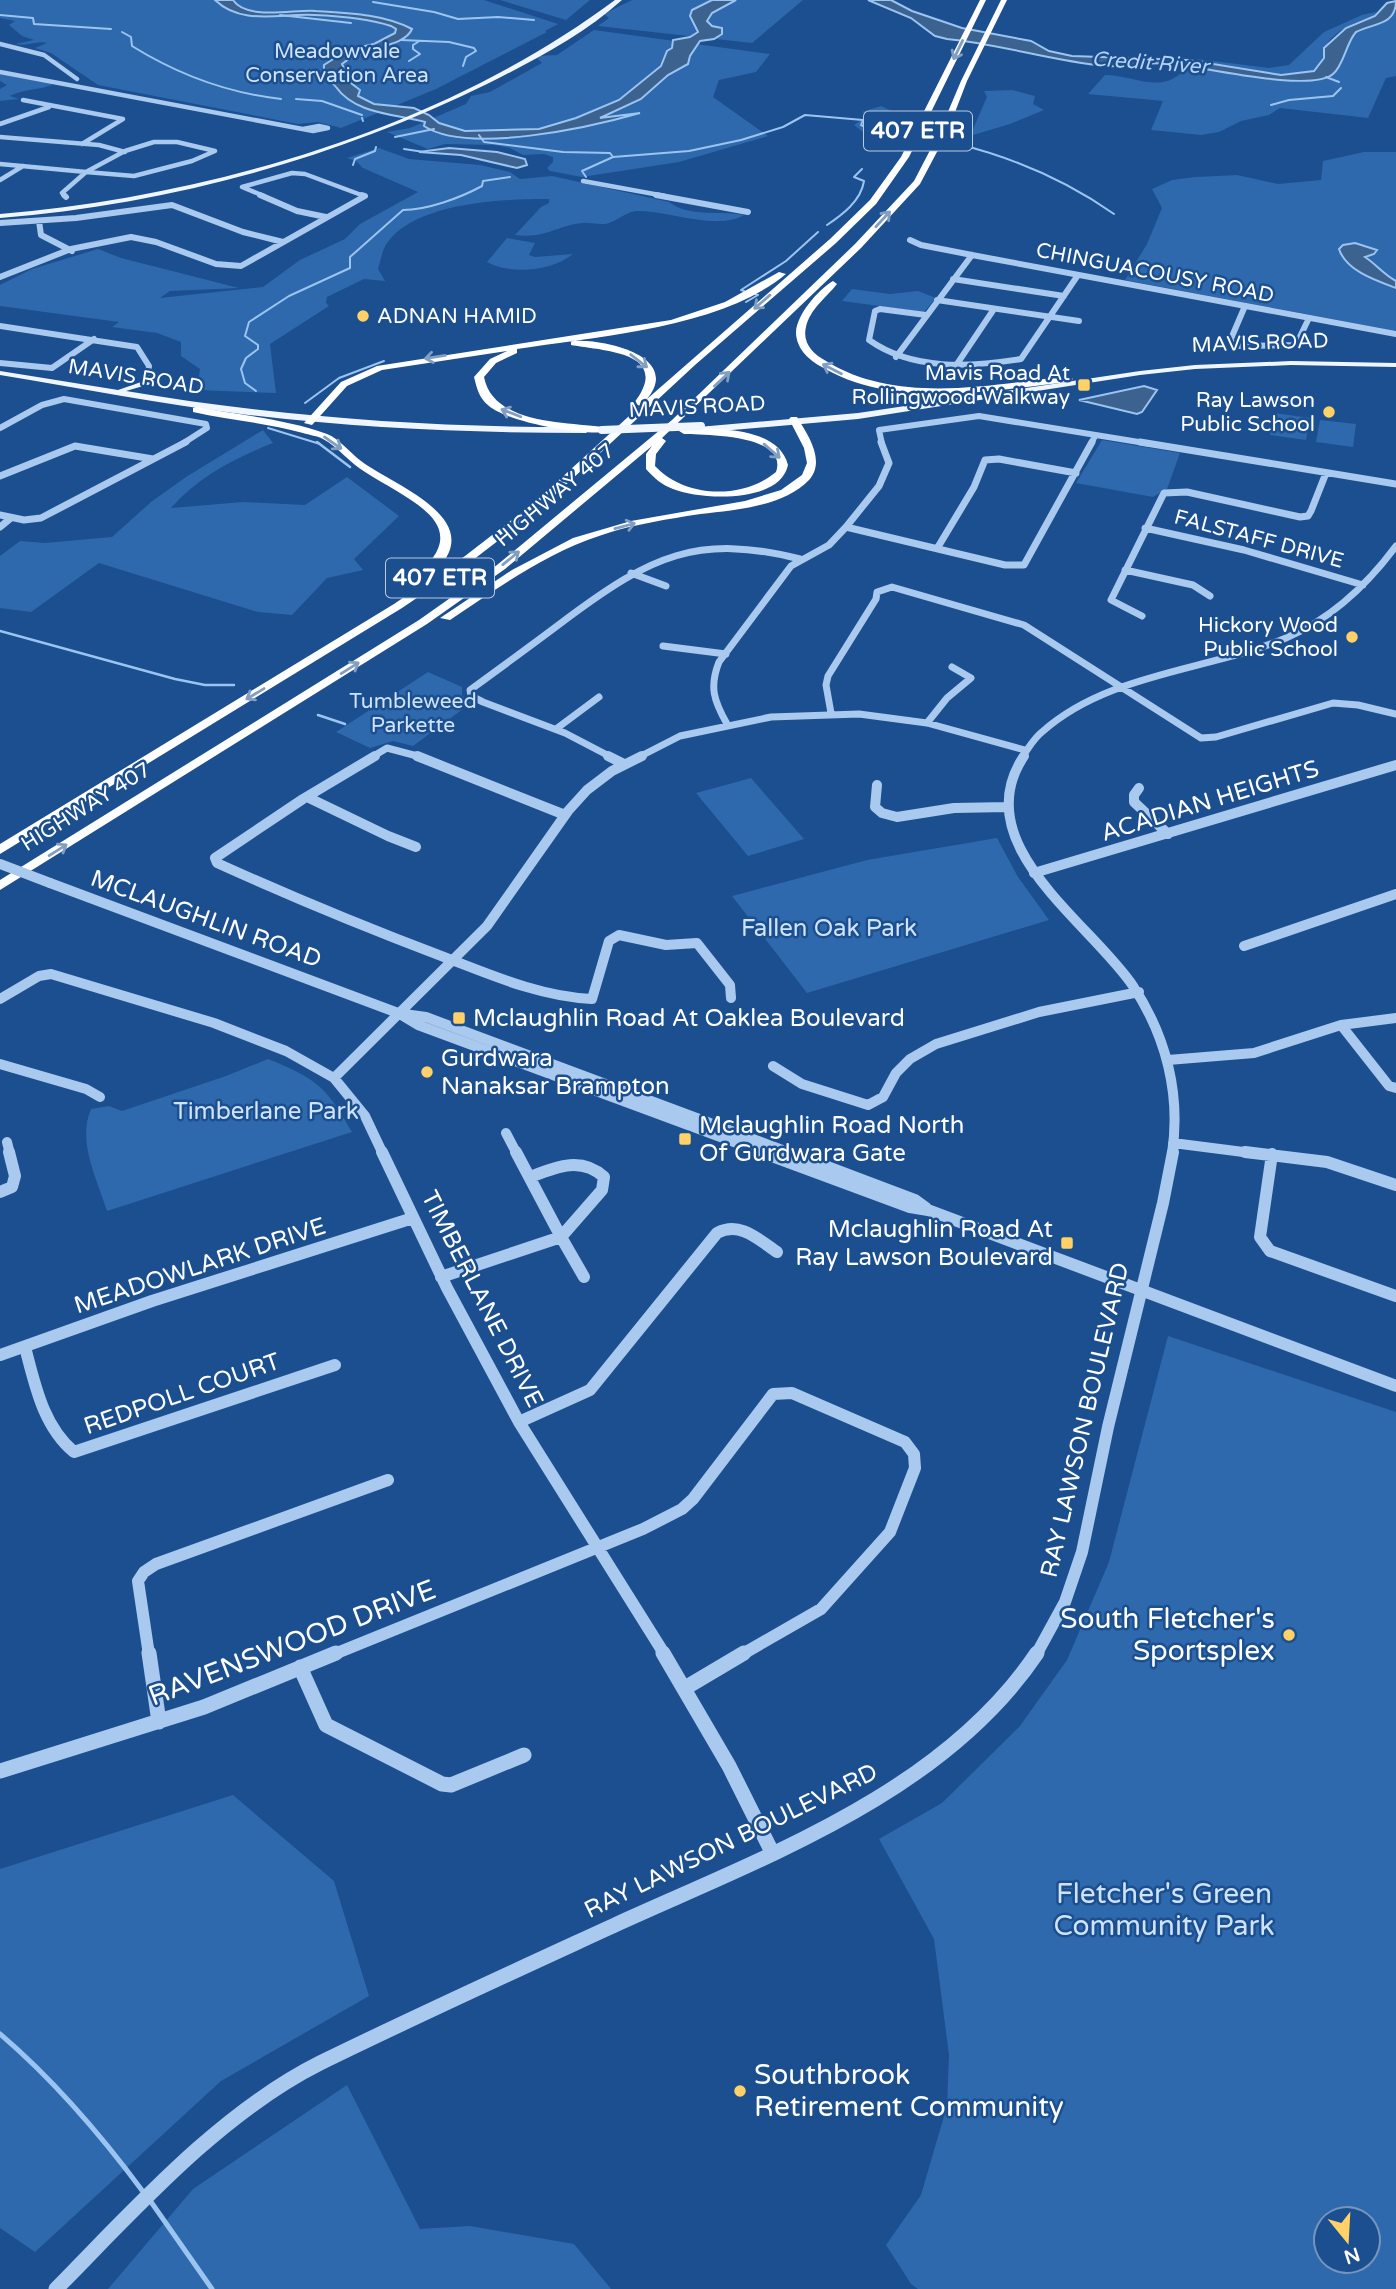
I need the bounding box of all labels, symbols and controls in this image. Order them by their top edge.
park label: Meadowvale Conservation Area [245,39,429,88]
one-way arrow [950,39,964,60]
water label: Credit River [1091,46,1212,80]
road number: 407 ETR [864,112,972,150]
one-way arrow [875,211,892,228]
street label: CHINGUACOUSY ROAD [1034,238,1276,308]
one-way arrow [754,293,772,309]
place label: ADNAN HAMID [377,304,537,329]
marker: ADNAN HAMID [355,308,371,324]
street label: MAVIS ROAD [1191,328,1329,358]
one-way arrow [425,351,447,364]
street label: MAVIS ROAD [66,354,206,400]
one-way arrow [629,354,648,369]
one-way arrow [822,361,843,375]
place label: Mavis Road At Rollingwood Walkway [852,361,1070,410]
one-way arrow [712,371,730,388]
marker: Mavis Road At Rollingwood Walkway [1076,377,1092,393]
place label: Ray Lawson Public School [1180,388,1315,437]
street label: MAVIS ROAD [628,391,766,423]
marker: Ray Lawson Public School [1321,404,1337,420]
one-way arrow [501,405,522,418]
one-way arrow [323,436,342,450]
street label: HIGHWAY 407 [490,438,620,552]
one-way arrow [763,443,781,459]
street label: FALSTAFF DRIVE [1172,504,1346,574]
one-way arrow [614,519,636,532]
one-way arrow [502,551,520,566]
road number: 407 ETR [386,558,494,598]
place label: Hickory Wood Public School [1198,613,1338,662]
marker: Hickory Wood Public School [1344,629,1360,645]
one-way arrow [340,661,360,675]
one-way arrow [245,688,265,702]
park label: Tumbleweed Parkette [349,689,477,738]
street label: ACADIAN HEIGHTS [1098,754,1322,848]
street label: HIGHWAY 407 [17,757,155,857]
one-way arrow [48,842,67,857]
street label: MCLAUGHLIN ROAD [87,864,325,974]
park label: Fallen Oak Park [741,914,917,943]
place label: Mclaughlin Road At Oaklea Boulevard [473,1004,905,1033]
marker: Mclaughlin Road At Oaklea Boulevard [451,1010,467,1026]
place label: Gurdwara Nanaksar Brampton [441,1044,670,1101]
marker: Gurdwara Nanaksar Brampton [419,1064,435,1080]
park label: Timberlane Park [173,1097,359,1126]
place label: Mclaughlin Road North Of Gurdwara Gate [699,1111,964,1168]
marker: Mclaughlin Road North Of Gurdwara Gate [677,1131,693,1147]
street label: TIMBERLANE DRIVE [415,1186,549,1412]
street label: MEADOWLARK DRIVE [71,1212,329,1320]
place label: Mclaughlin Road At Ray Lawson Boulevard [795,1215,1053,1272]
marker: Mclaughlin Road At Ray Lawson Boulevard [1059,1235,1075,1251]
street label: RAY LAWSON BOULEVARD [1035,1260,1135,1580]
street label: REDPOLL COURT [80,1347,284,1441]
street label: RAVENSWOOD DRIVE [144,1572,440,1714]
place label: South Fletcher's Sportsplex [1060,1602,1275,1668]
marker: South Fletcher's Sportsplex [1281,1627,1297,1643]
street label: RAY LAWSON BOULEVARD [580,1757,882,1925]
park label: Fletcher's Green Community Park [1053,1877,1275,1943]
place label: Southbrook Retirement Community [754,2058,1064,2124]
marker: Southbrook Retirement Community [732,2083,748,2099]
north arrow [1312,2205,1382,2275]
text: N [1341,2242,1363,2268]

